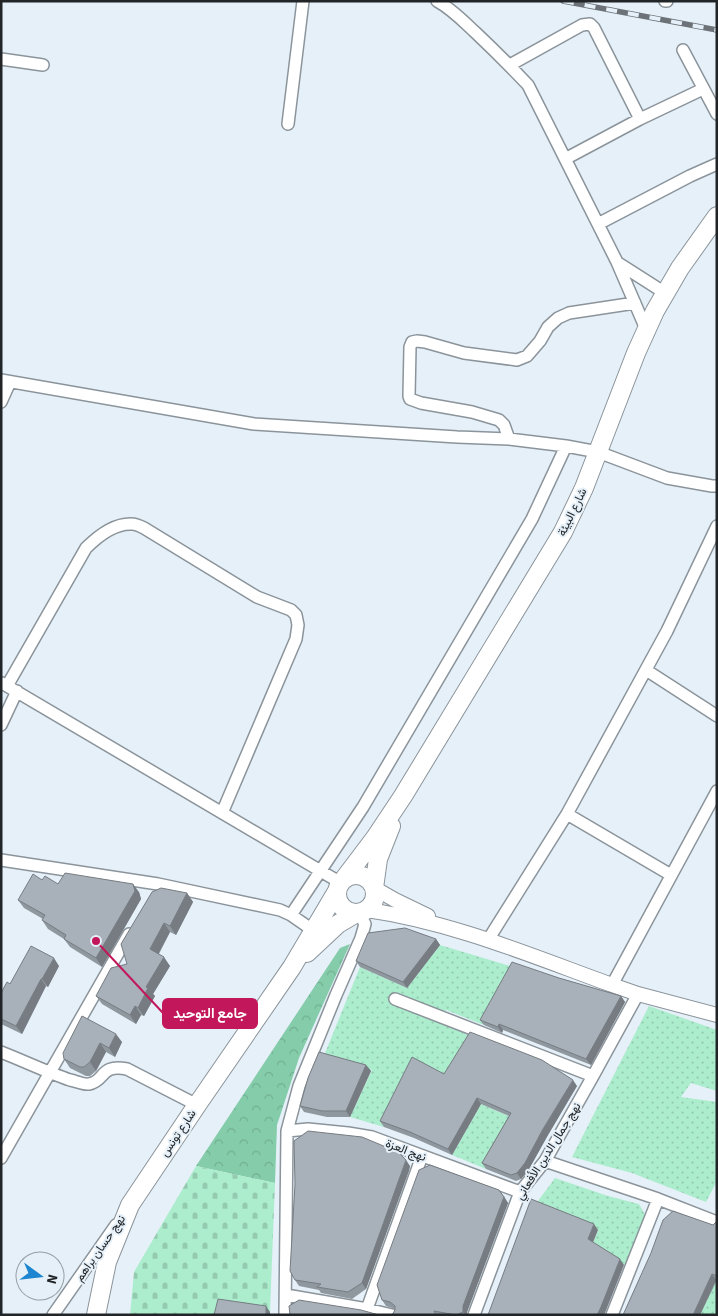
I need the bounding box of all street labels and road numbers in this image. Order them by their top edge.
street label: شارع البيئة [553,485,591,539]
street label: نهج جمال الدين الأفعاني [511,1099,586,1204]
street label: شارع تونس [156,1106,201,1160]
street label: نهج العزة [383,1135,429,1166]
street label: نهج حسان براهم [71,1211,130,1285]

